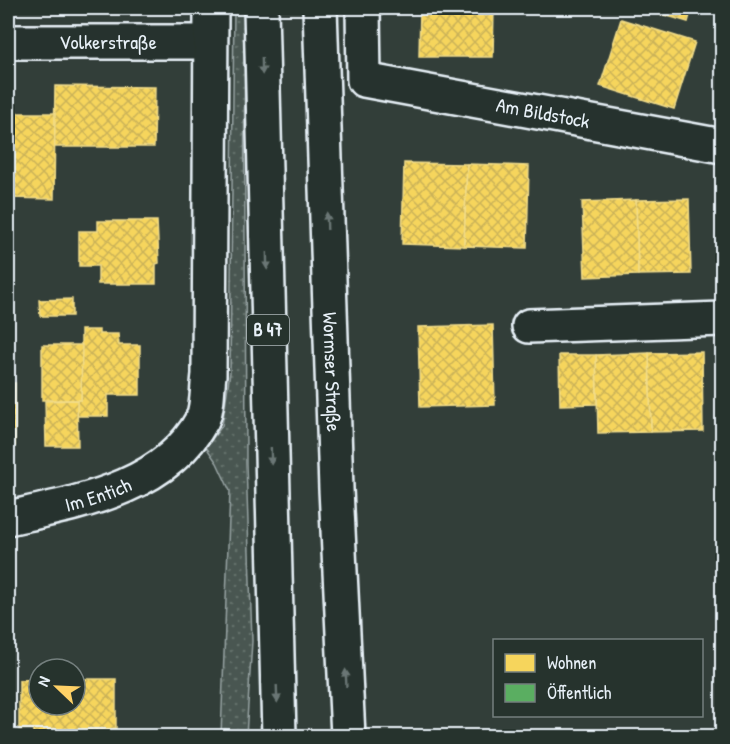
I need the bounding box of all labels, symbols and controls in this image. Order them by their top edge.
street label: Volkerstraße [59,28,157,55]
one-way arrow [257,56,267,75]
street label: Am Bildstock [494,91,592,134]
one-way arrow [323,211,332,230]
one-way arrow [262,251,272,270]
street label: Wormser Straße [317,311,348,432]
road number: B 47 [247,315,289,345]
one-way arrow [267,446,276,465]
street label: Im Entich [62,471,135,518]
legend [493,639,703,717]
text: Wohnen [547,650,596,675]
north arrow [27,657,87,717]
one-way arrow [341,669,350,688]
text: N [31,672,55,689]
text: Öffentlich [547,680,612,705]
one-way arrow [273,685,282,704]

